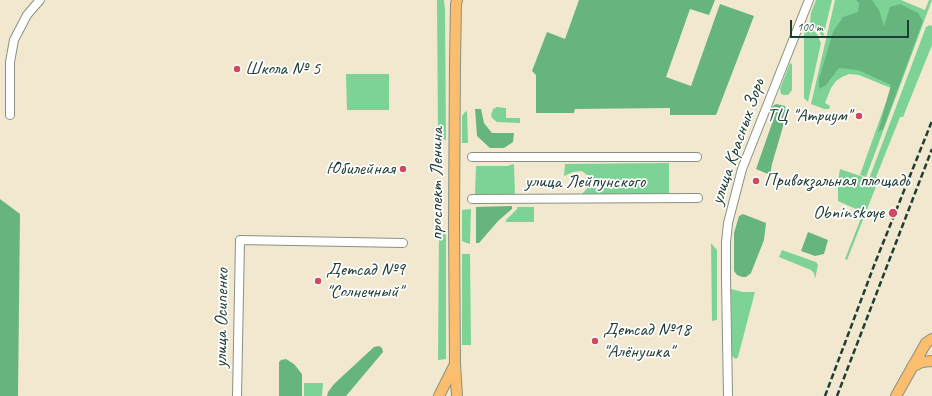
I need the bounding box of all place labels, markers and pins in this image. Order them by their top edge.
place label: Школа № 5 [245,58,320,80]
marker: Школа № 5 [232,64,242,74]
place label: ТЦ "Атриум" [766,105,851,127]
marker: ТЦ "Атриум" [854,111,864,121]
place label: Юбилейная [326,158,395,180]
marker: Юбилейная [398,164,408,174]
place label: Привокзальная площадь [764,170,909,192]
marker: Привокзальная площадь [751,176,761,186]
place label: Obninskoye [813,202,884,224]
marker: Obninskoye [887,207,899,219]
place label: Детсад №9 "Солнечный" [326,259,405,303]
marker: Детсад №9 "Солнечный" [313,276,323,286]
place label: Детсад №18 "Алёнушка" [603,319,690,363]
marker: Детсад №18 "Алёнушка" [590,336,600,346]

